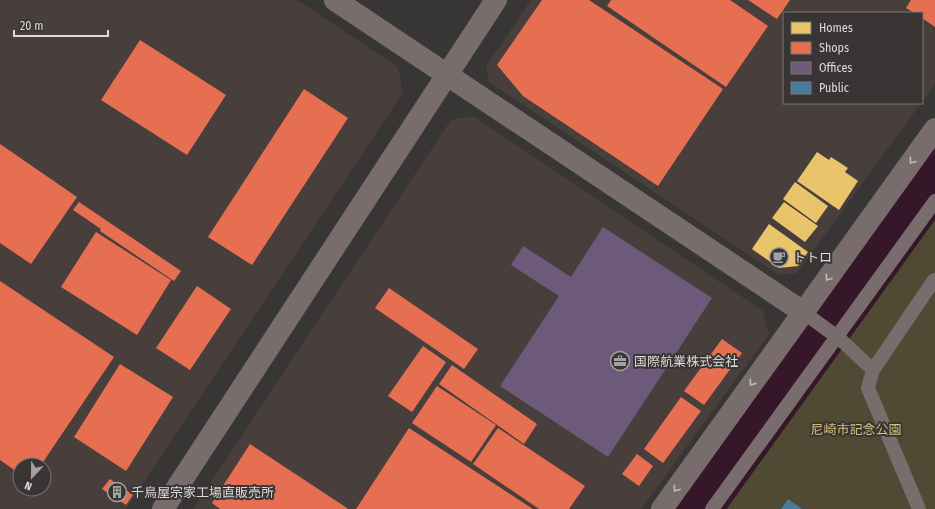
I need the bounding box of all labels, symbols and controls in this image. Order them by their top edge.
scale bar [14,12,108,38]
legend [783,12,923,104]
text: 20 m [20,19,44,33]
text: Homes [819,21,853,35]
text: Shops [819,41,849,55]
text: Offices [819,61,852,75]
text: Public [819,81,849,95]
one-way arrow [909,157,917,164]
cafe icon: トトロ [768,246,790,268]
place label: トトロ [793,250,832,265]
one-way arrow [826,273,833,280]
office icon: 国際航業株式会社 [609,350,631,372]
place label: 国際航業株式会社 [634,354,738,369]
one-way arrow [749,379,757,386]
park label: 尼崎市記念公園 [810,422,902,437]
north arrow [12,457,52,497]
text: N [23,479,34,493]
building icon: 千鳥屋宗家工場直販売所 [106,481,128,503]
one-way arrow [674,484,681,491]
place label: 千鳥屋宗家工場直販売所 [131,485,274,500]

